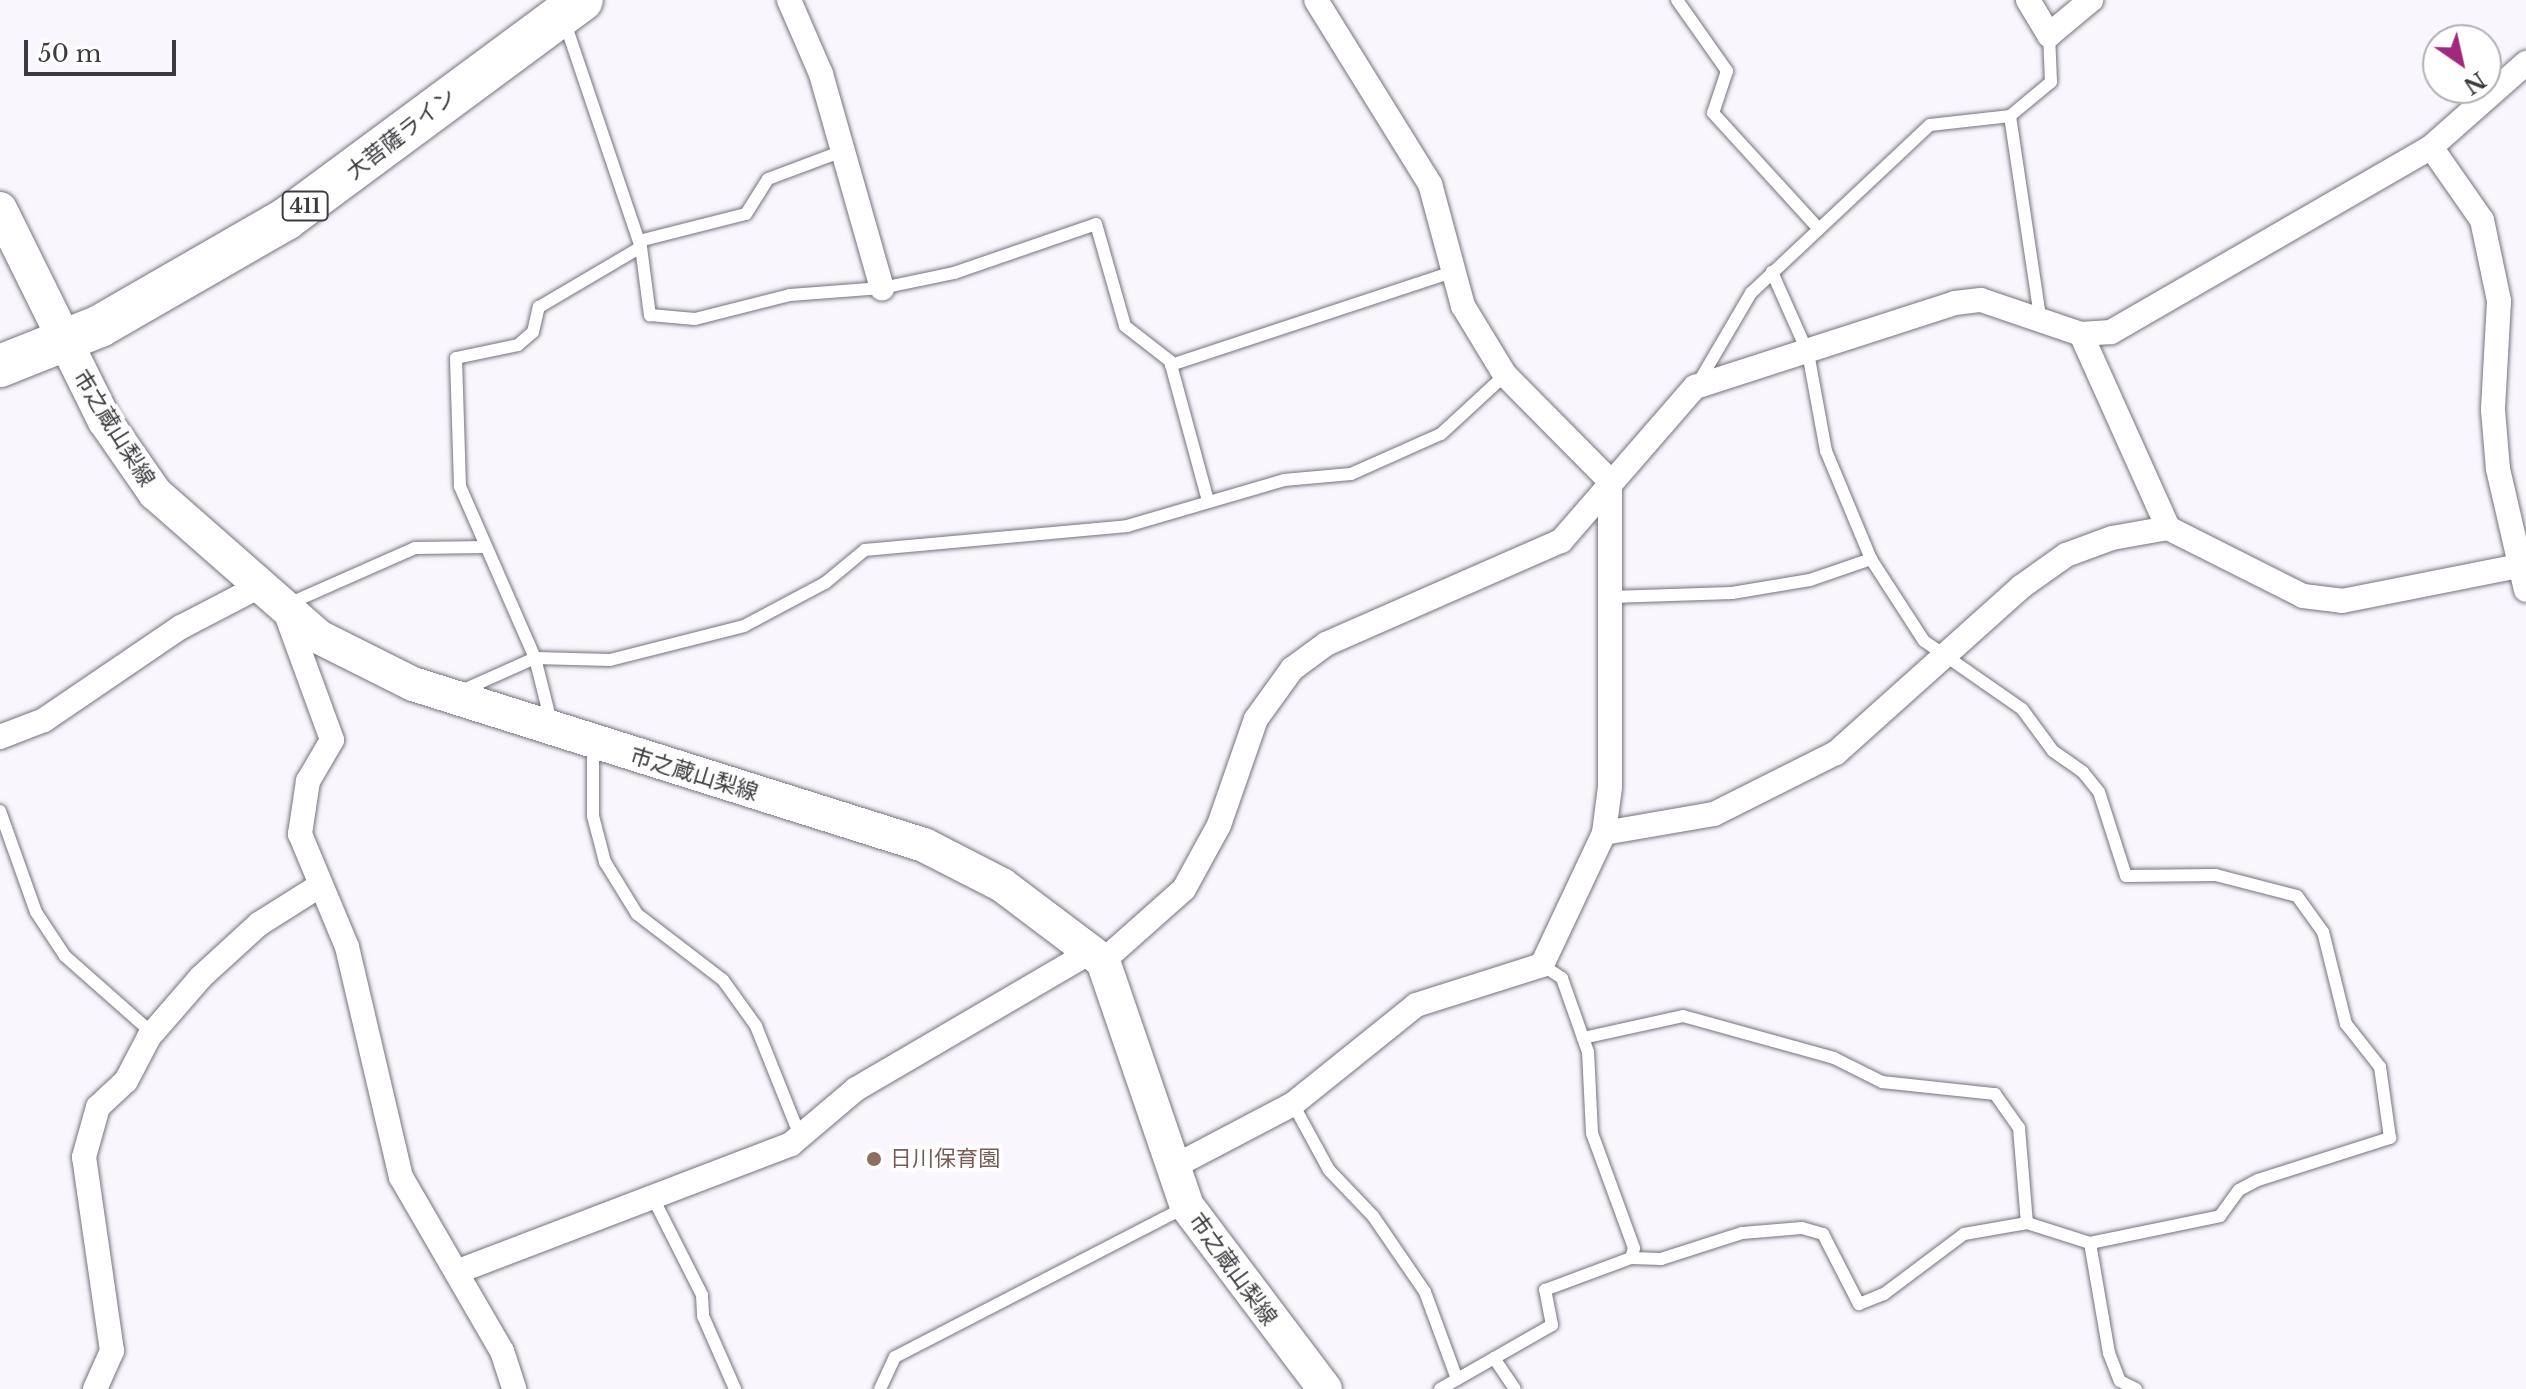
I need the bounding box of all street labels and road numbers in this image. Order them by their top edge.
street label: 大菩薩ライン [341,83,461,185]
road number: 411 [281,190,329,222]
street label: 市之蔵山梨線 [68,365,160,491]
street label: 市之蔵山梨線 [627,742,761,806]
street label: 市之蔵山梨線 [1184,1208,1282,1330]

